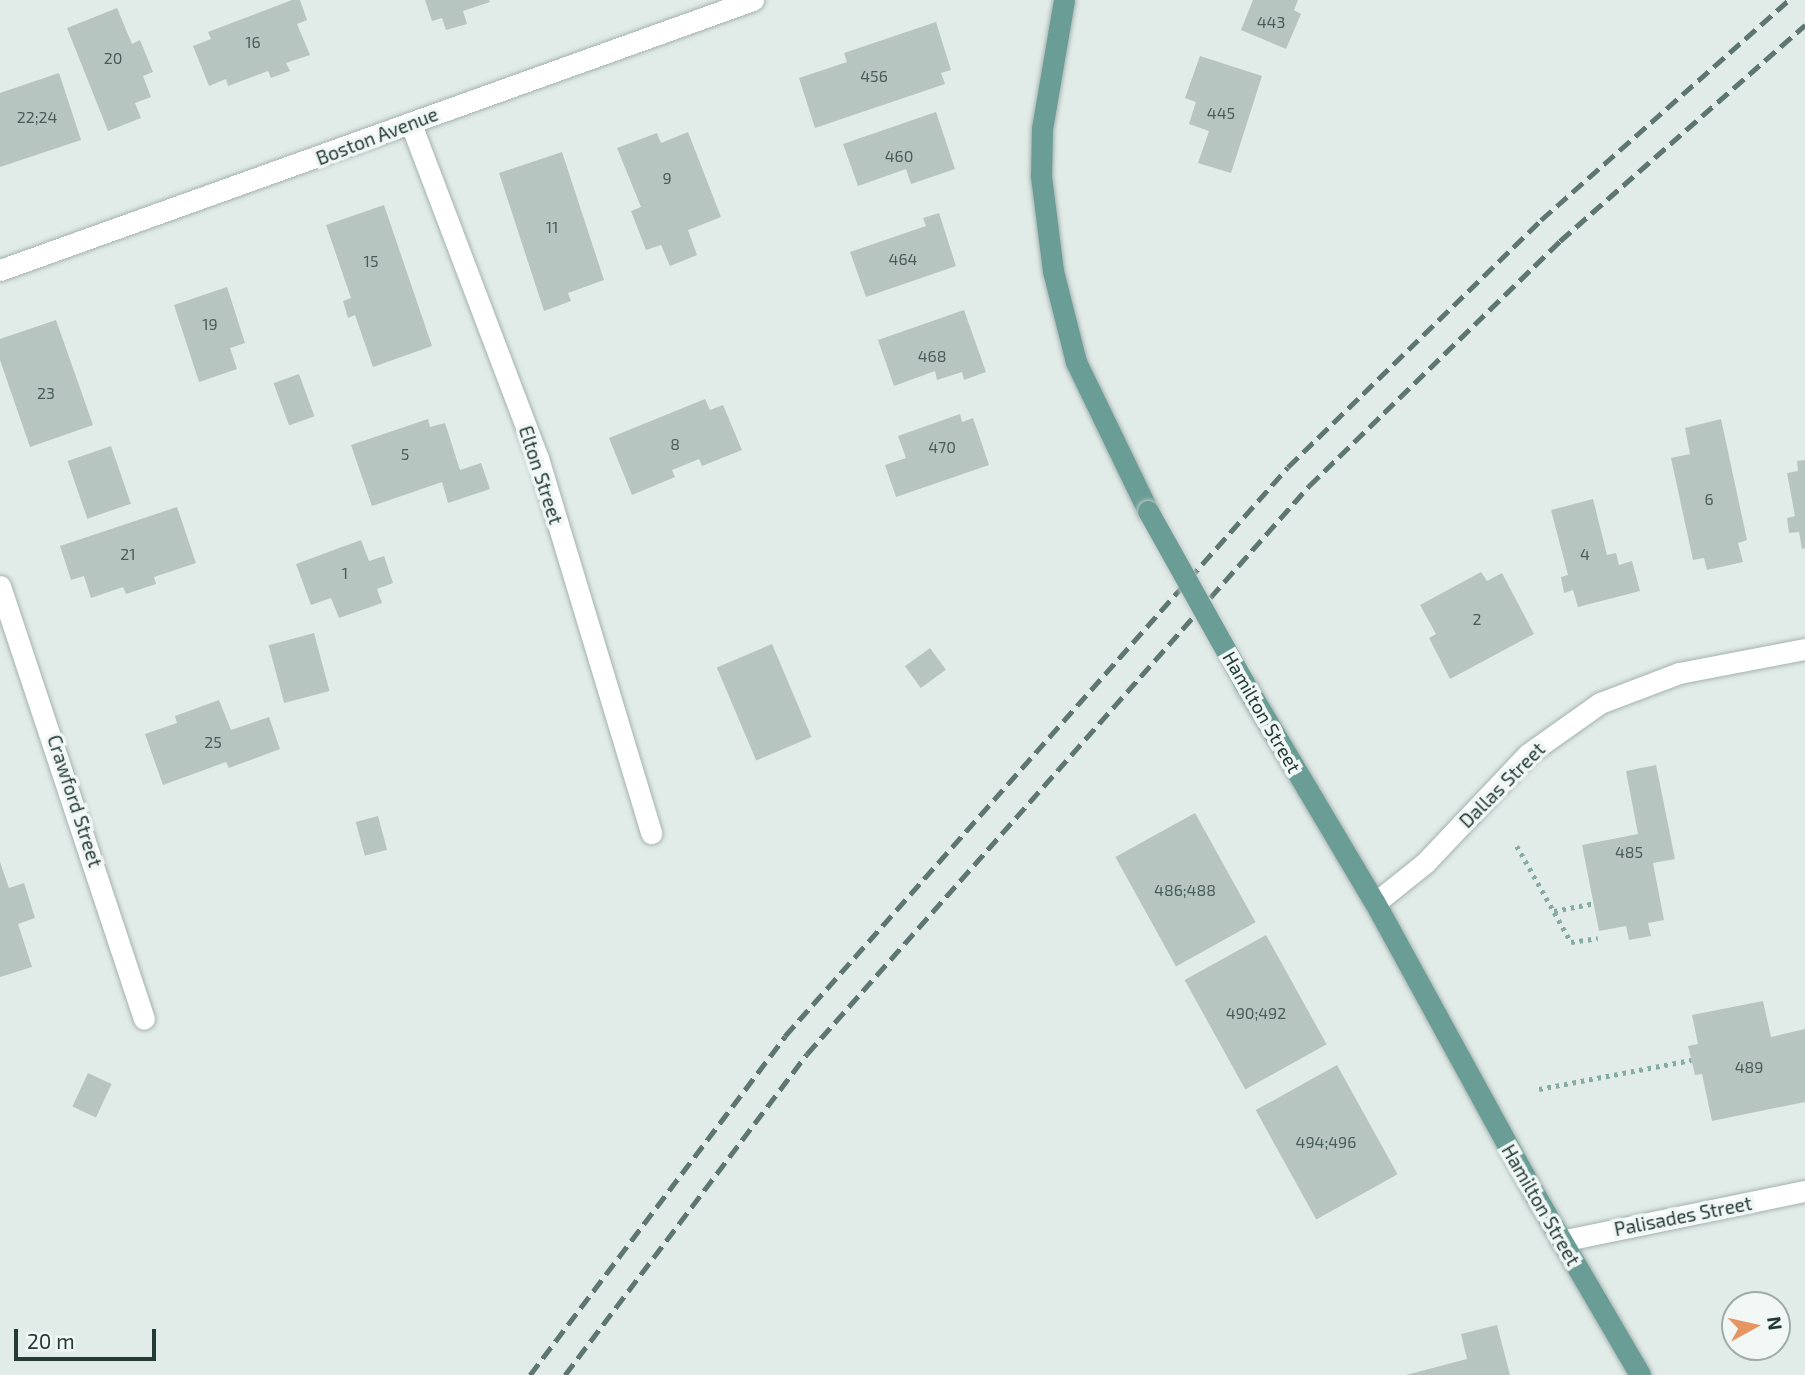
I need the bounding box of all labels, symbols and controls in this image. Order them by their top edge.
house number: 443 [1257,12,1285,32]
house number: 16 [245,32,261,52]
house number: 20 [104,48,122,68]
house number: 456 [860,66,888,86]
street label: Boston Avenue [313,102,441,170]
house number: 445 [1207,103,1235,123]
house number: 22;24 [17,107,57,127]
house number: 460 [885,146,913,166]
house number: 9 [662,168,672,188]
house number: 11 [546,217,558,237]
house number: 464 [889,249,917,269]
house number: 15 [364,251,378,271]
house number: 19 [202,314,218,334]
house number: 468 [918,346,946,366]
house number: 23 [37,383,55,403]
street label: Elton Street [514,423,568,527]
house number: 8 [670,434,680,454]
house number: 470 [928,437,956,457]
house number: 5 [401,444,409,464]
house number: 6 [1704,489,1714,509]
house number: 21 [120,544,136,564]
house number: 4 [1580,544,1590,564]
house number: 1 [342,563,348,583]
house number: 2 [1473,609,1481,629]
street label: Hamilton Street [1218,647,1306,777]
street label: Crawford Street [43,732,107,870]
house number: 25 [204,732,222,752]
street label: Dallas Street [1455,738,1549,832]
house number: 485 [1615,842,1643,862]
house number: 486;488 [1154,880,1216,900]
house number: 490;492 [1226,1003,1286,1023]
house number: 489 [1735,1057,1763,1077]
house number: 494;496 [1296,1132,1356,1152]
street label: Hamilton Street [1497,1140,1585,1270]
street label: Palisades Street [1612,1191,1754,1241]
north arrow [1721,1291,1791,1361]
text: N [1763,1315,1788,1332]
scale bar [18,1316,159,1360]
text: 20 m [27,1328,75,1353]

